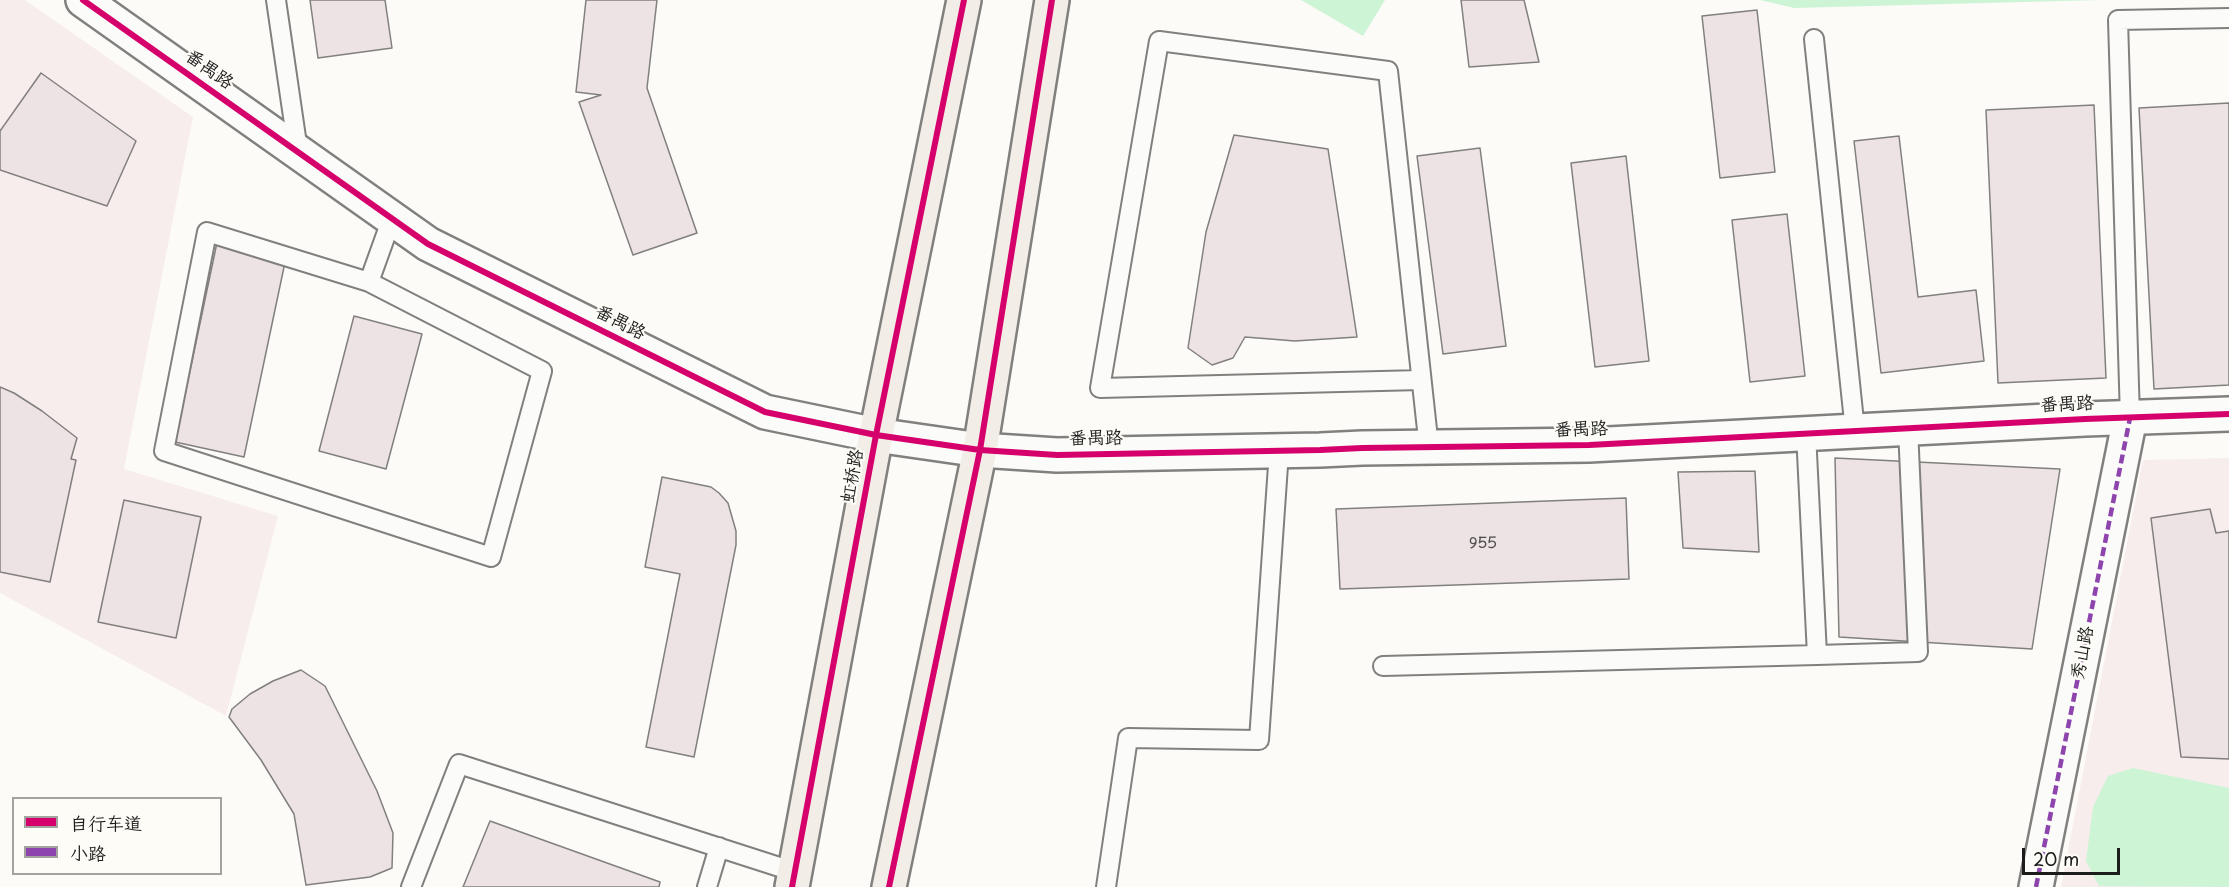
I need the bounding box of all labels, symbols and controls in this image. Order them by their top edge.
street label: 番禺路 [181,46,237,94]
street label: 番禺路 [591,301,649,345]
street label: 番禺路 [2039,393,2095,417]
street label: 番禺路 [1554,418,1608,442]
street label: 番禺路 [1069,428,1123,450]
street label: 虹桥路 [838,448,868,504]
house number: 955 [1469,535,1497,553]
street label: 秀山路 [2067,624,2099,682]
legend [12,797,222,875]
text: 自行车道 [70,809,142,836]
scale bar [2025,836,2122,874]
text: 小路 [70,839,106,866]
text: 20 m [2033,845,2079,872]

